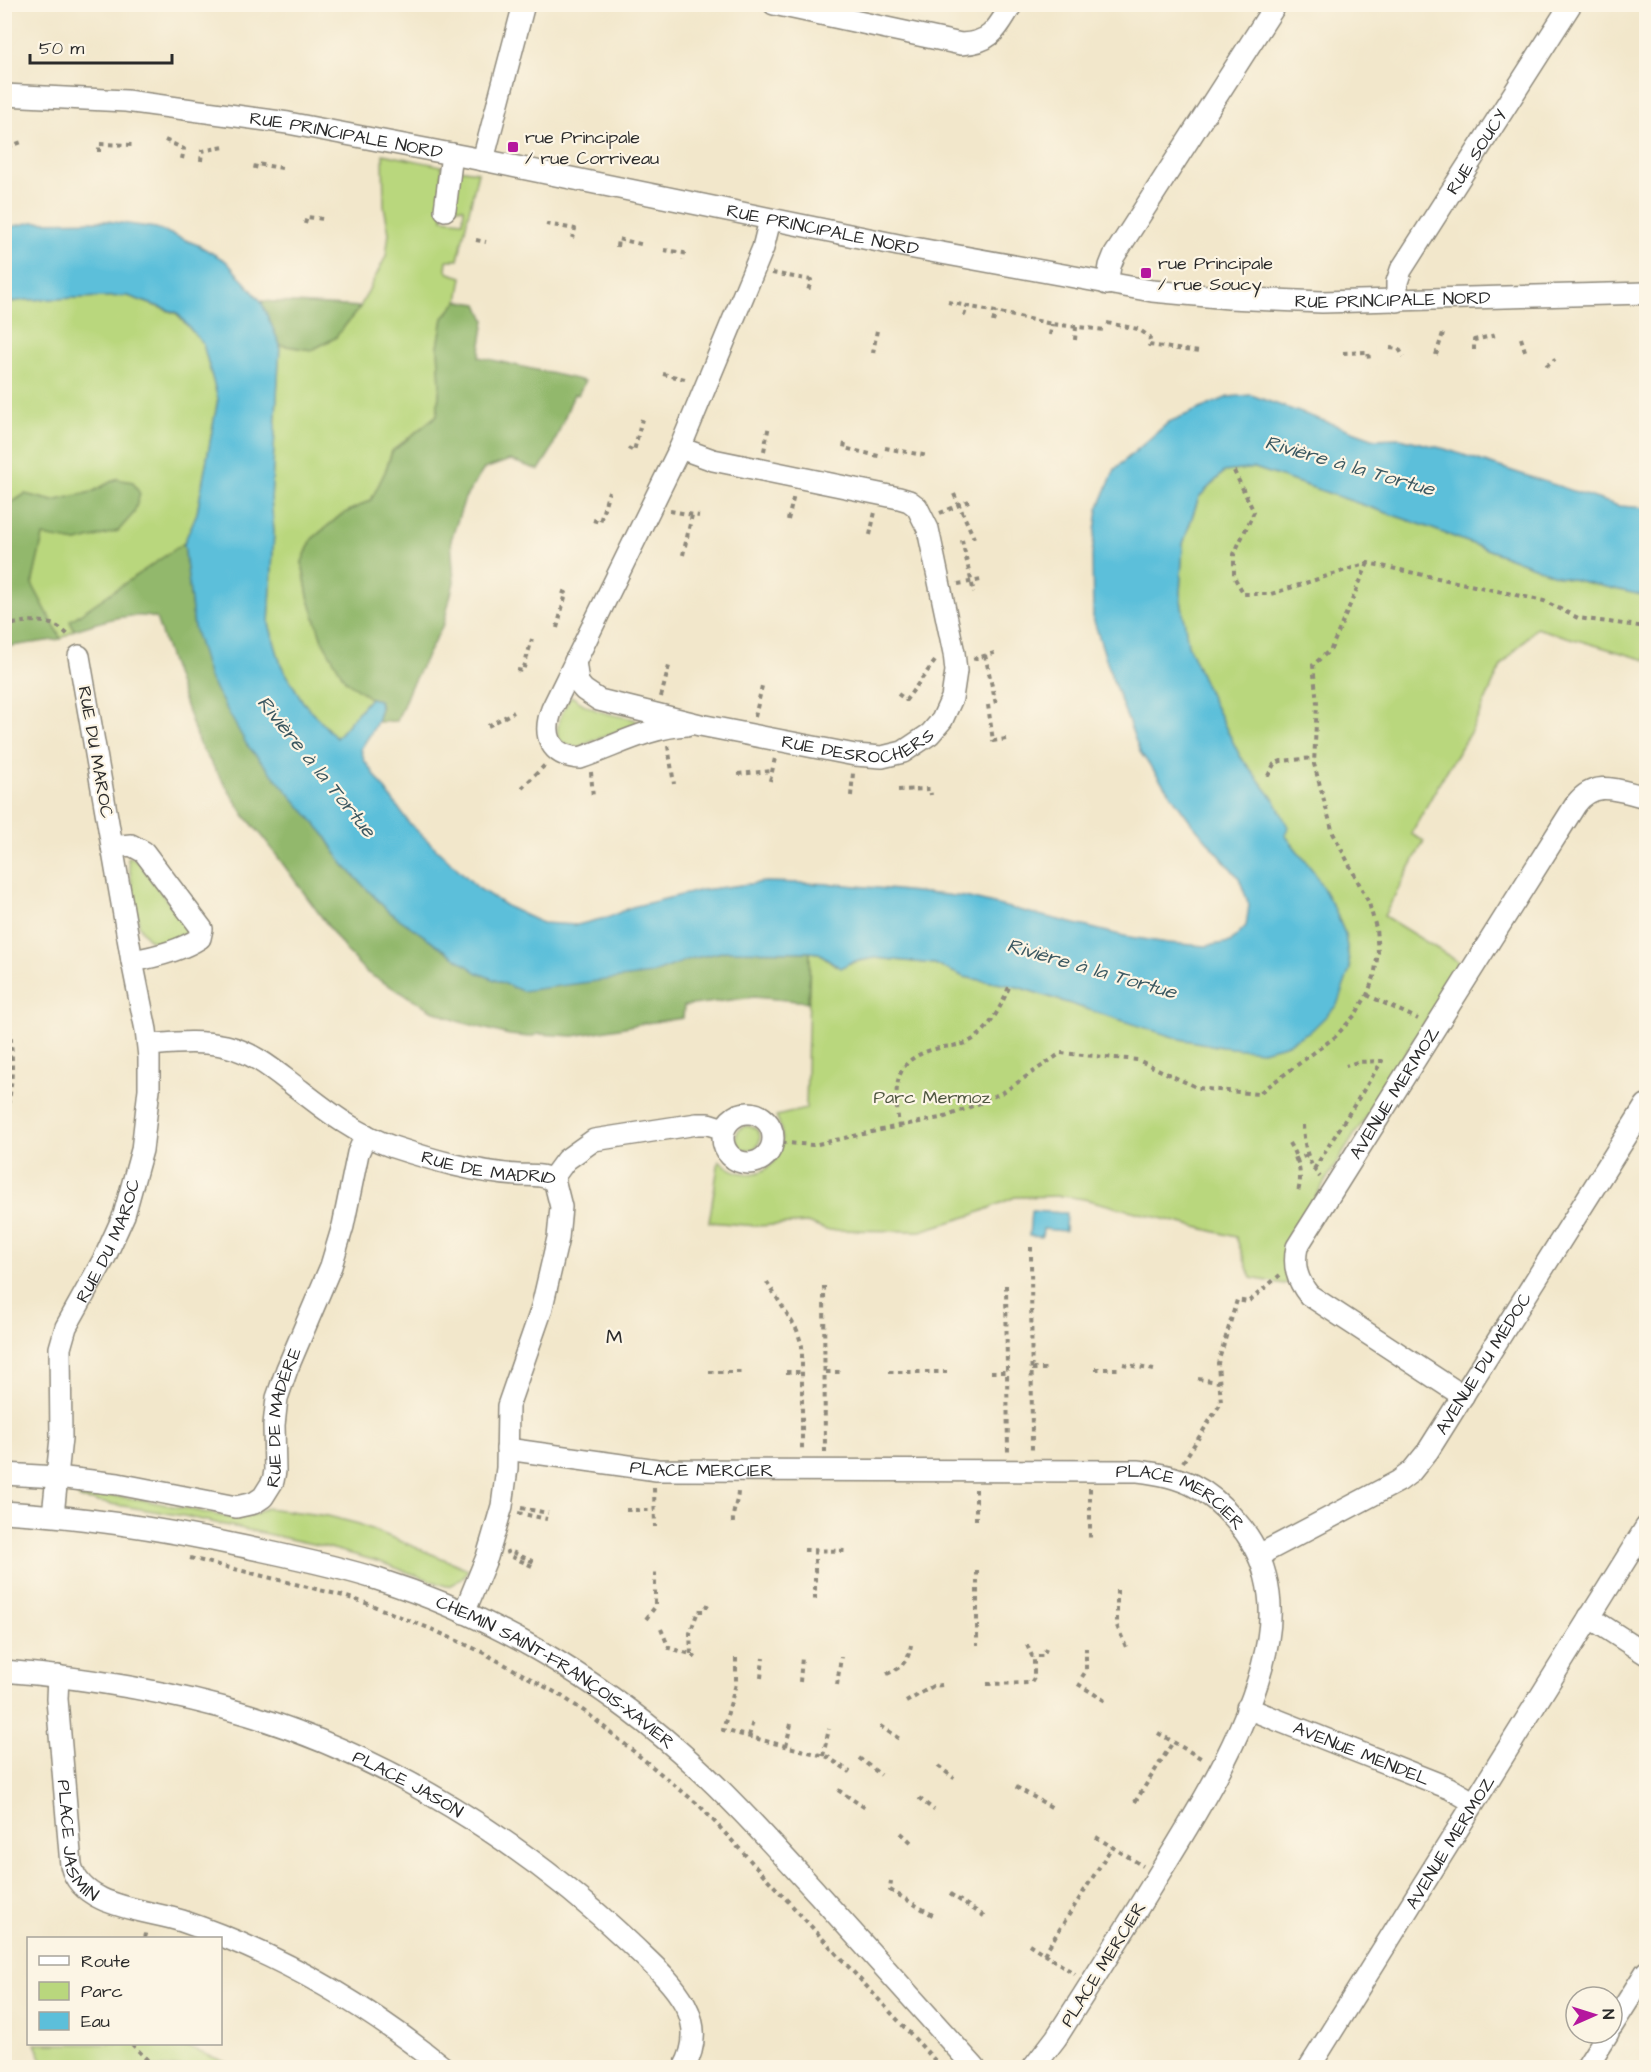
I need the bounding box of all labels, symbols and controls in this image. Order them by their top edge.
scale bar [30,27,172,65]
text: 50 m [39,36,84,61]
street label: RUE SOUCY [1440,104,1514,200]
street label: RUE PRINCIPALE NORD [248,106,445,165]
place label: rue Principale / rue Corriveau [525,125,659,171]
marker: rue Principale / rue Corriveau [506,140,520,154]
street label: RUE PRINCIPALE NORD [724,198,921,262]
place label: rue Principale / rue Soucy [1158,251,1273,298]
marker: rue Principale / rue Soucy [1139,266,1153,280]
street label: RUE PRINCIPALE NORD [1294,285,1491,315]
water label: Rivière à la Tortue [1262,428,1439,504]
street label: RUE DU MAROC [72,684,119,820]
water label: Rivière à la Tortue [250,690,383,844]
street label: RUE DESROCHERS [779,723,939,770]
water label: Rivière à la Tortue [1004,931,1181,1007]
street label: AVENUE MERMOZ [1344,1022,1446,1164]
park label: Parc Mermoz [874,1085,990,1110]
street label: RUE DE MADRID [418,1145,560,1193]
street label: RUE DU MAROC [70,1175,147,1307]
street label: AVENUE DU MÉDOC [1429,1287,1538,1440]
district label: M [606,1323,624,1351]
street label: RUE DE MADÈRE [260,1343,308,1490]
street label: PLACE MERCIER [628,1454,773,1483]
street label: PLACE MERCIER [1116,1459,1250,1536]
street label: CHEMIN SAINT-FRANÇOIS-XAVIER [432,1590,680,1755]
street label: AVENUE MENDEL [1289,1716,1433,1792]
street label: PLACE JASON [349,1744,468,1824]
street label: AVENUE MERMOZ [1400,1771,1501,1914]
street label: PLACE JASMIN [51,1779,103,1908]
street label: PLACE MERCIER [1055,1897,1152,2032]
legend [27,1937,222,2045]
text: Route [81,1949,130,1974]
text: Parc [81,1979,123,2004]
north arrow [1564,1985,1624,2045]
text: Eau [81,2009,110,2034]
text: N [1597,2009,1619,2020]

